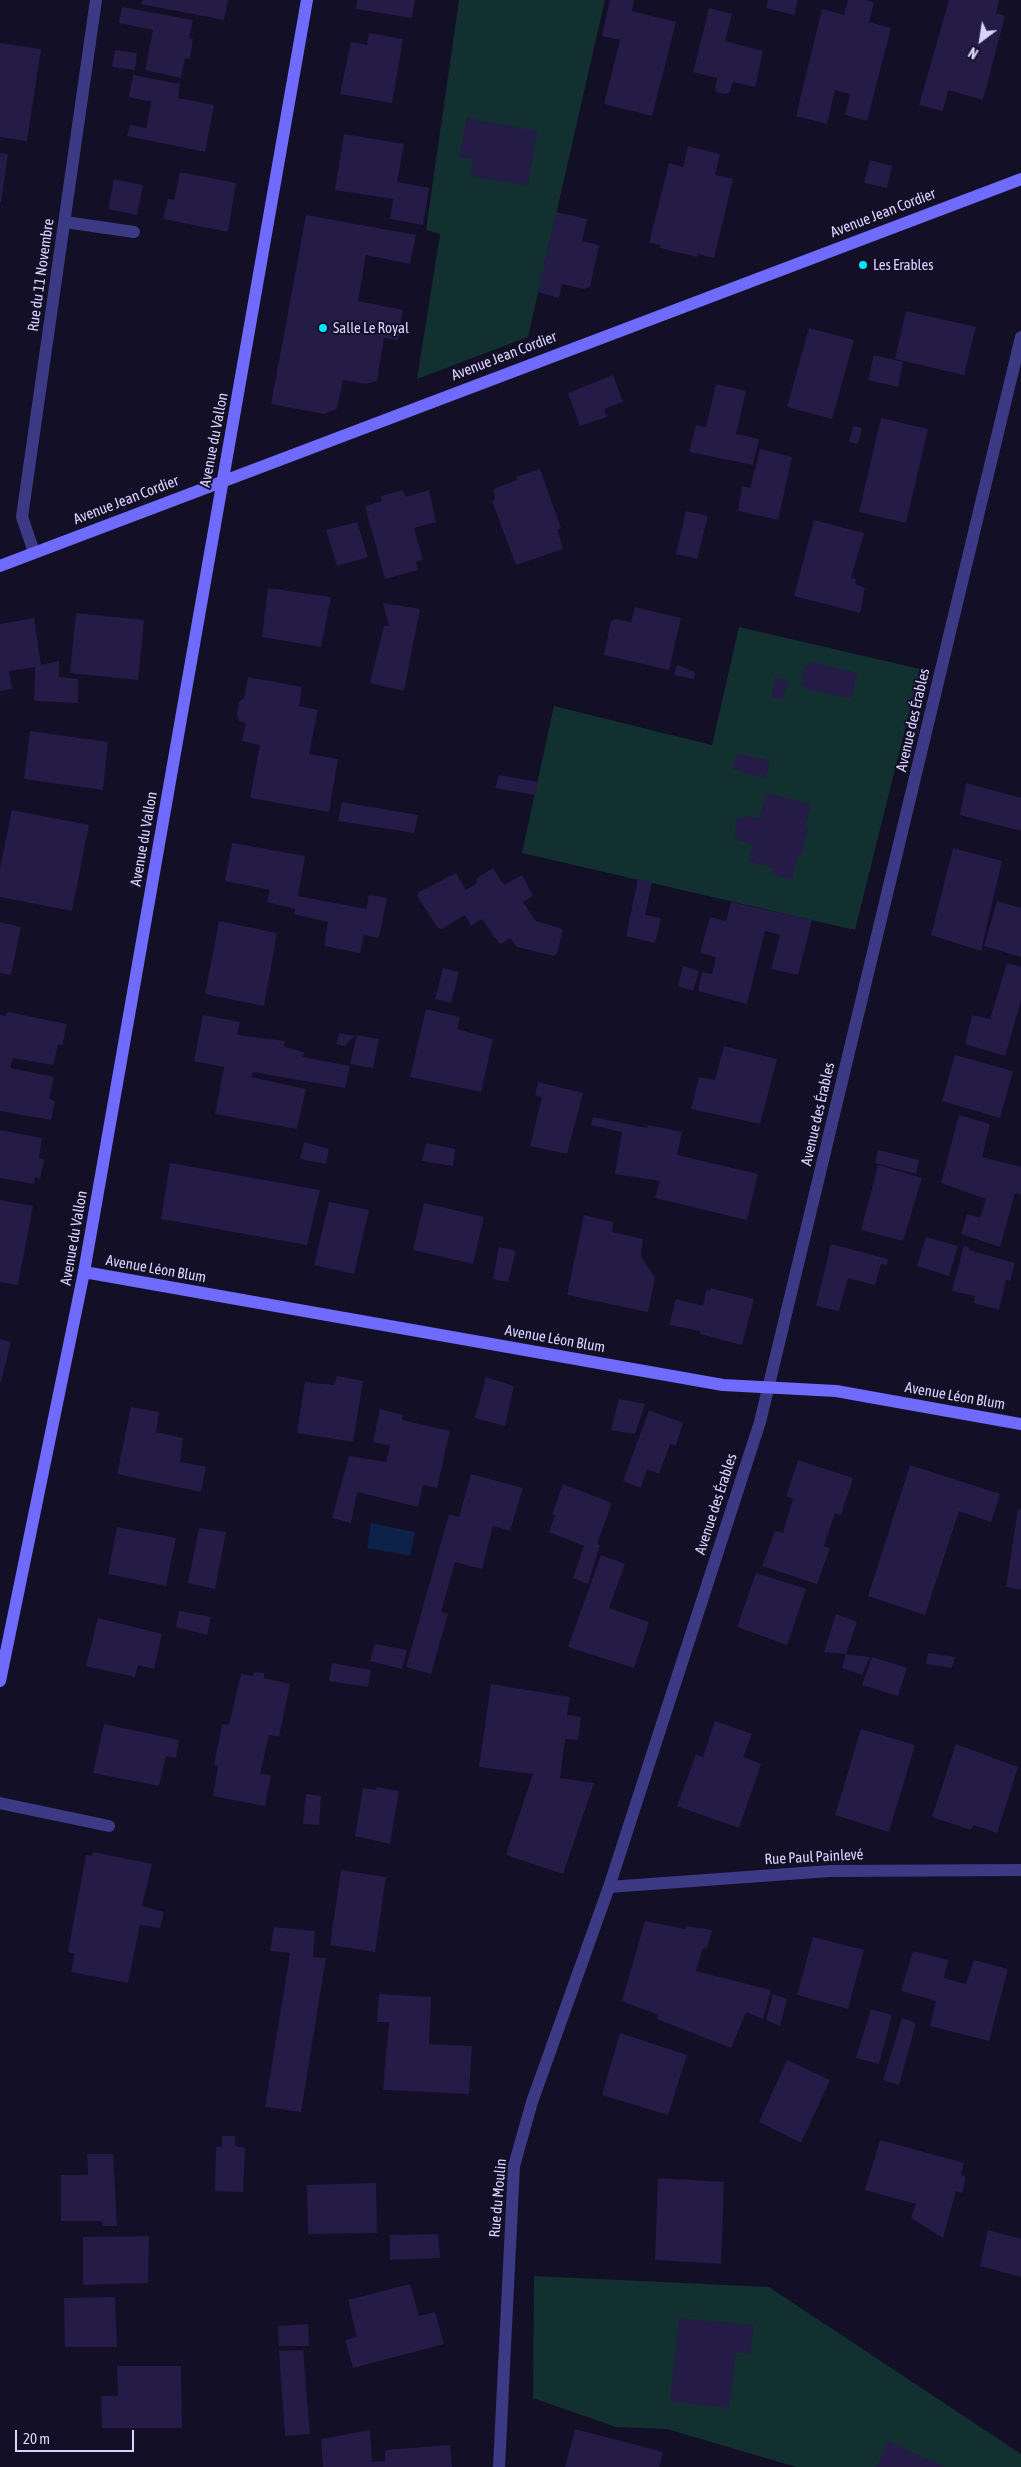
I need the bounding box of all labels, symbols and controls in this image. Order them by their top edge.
north arrow [956,15,1006,65]
text: N [966,44,981,62]
street label: Avenue Jean Cordier [828,185,938,241]
street label: Rue du 11 Novembre [24,217,58,333]
place label: Les Erables [873,256,933,274]
marker: Les Erables [857,259,869,271]
place label: Salle Le Royal [333,319,409,337]
marker: Salle Le Royal [317,322,329,334]
street label: Avenue Jean Cordier [449,328,559,384]
street label: Avenue du Vallon [196,391,232,489]
street label: Avenue Jean Cordier [71,472,181,528]
street label: Avenue des Érables [892,667,934,773]
street label: Avenue du Vallon [127,790,161,888]
street label: Avenue des Érables [797,1061,839,1167]
street label: Avenue du Vallon [57,1189,91,1287]
street label: Avenue Léon Blum [104,1251,208,1287]
street label: Avenue Léon Blum [503,1321,607,1357]
street label: Avenue Léon Blum [903,1378,1007,1414]
street label: Avenue des Érables [691,1451,741,1557]
street label: Rue Paul Painlevé [764,1845,864,1869]
street label: Rue du Moulin [486,2158,510,2238]
scale bar [18,2420,136,2452]
text: 20 m [23,2430,50,2447]

